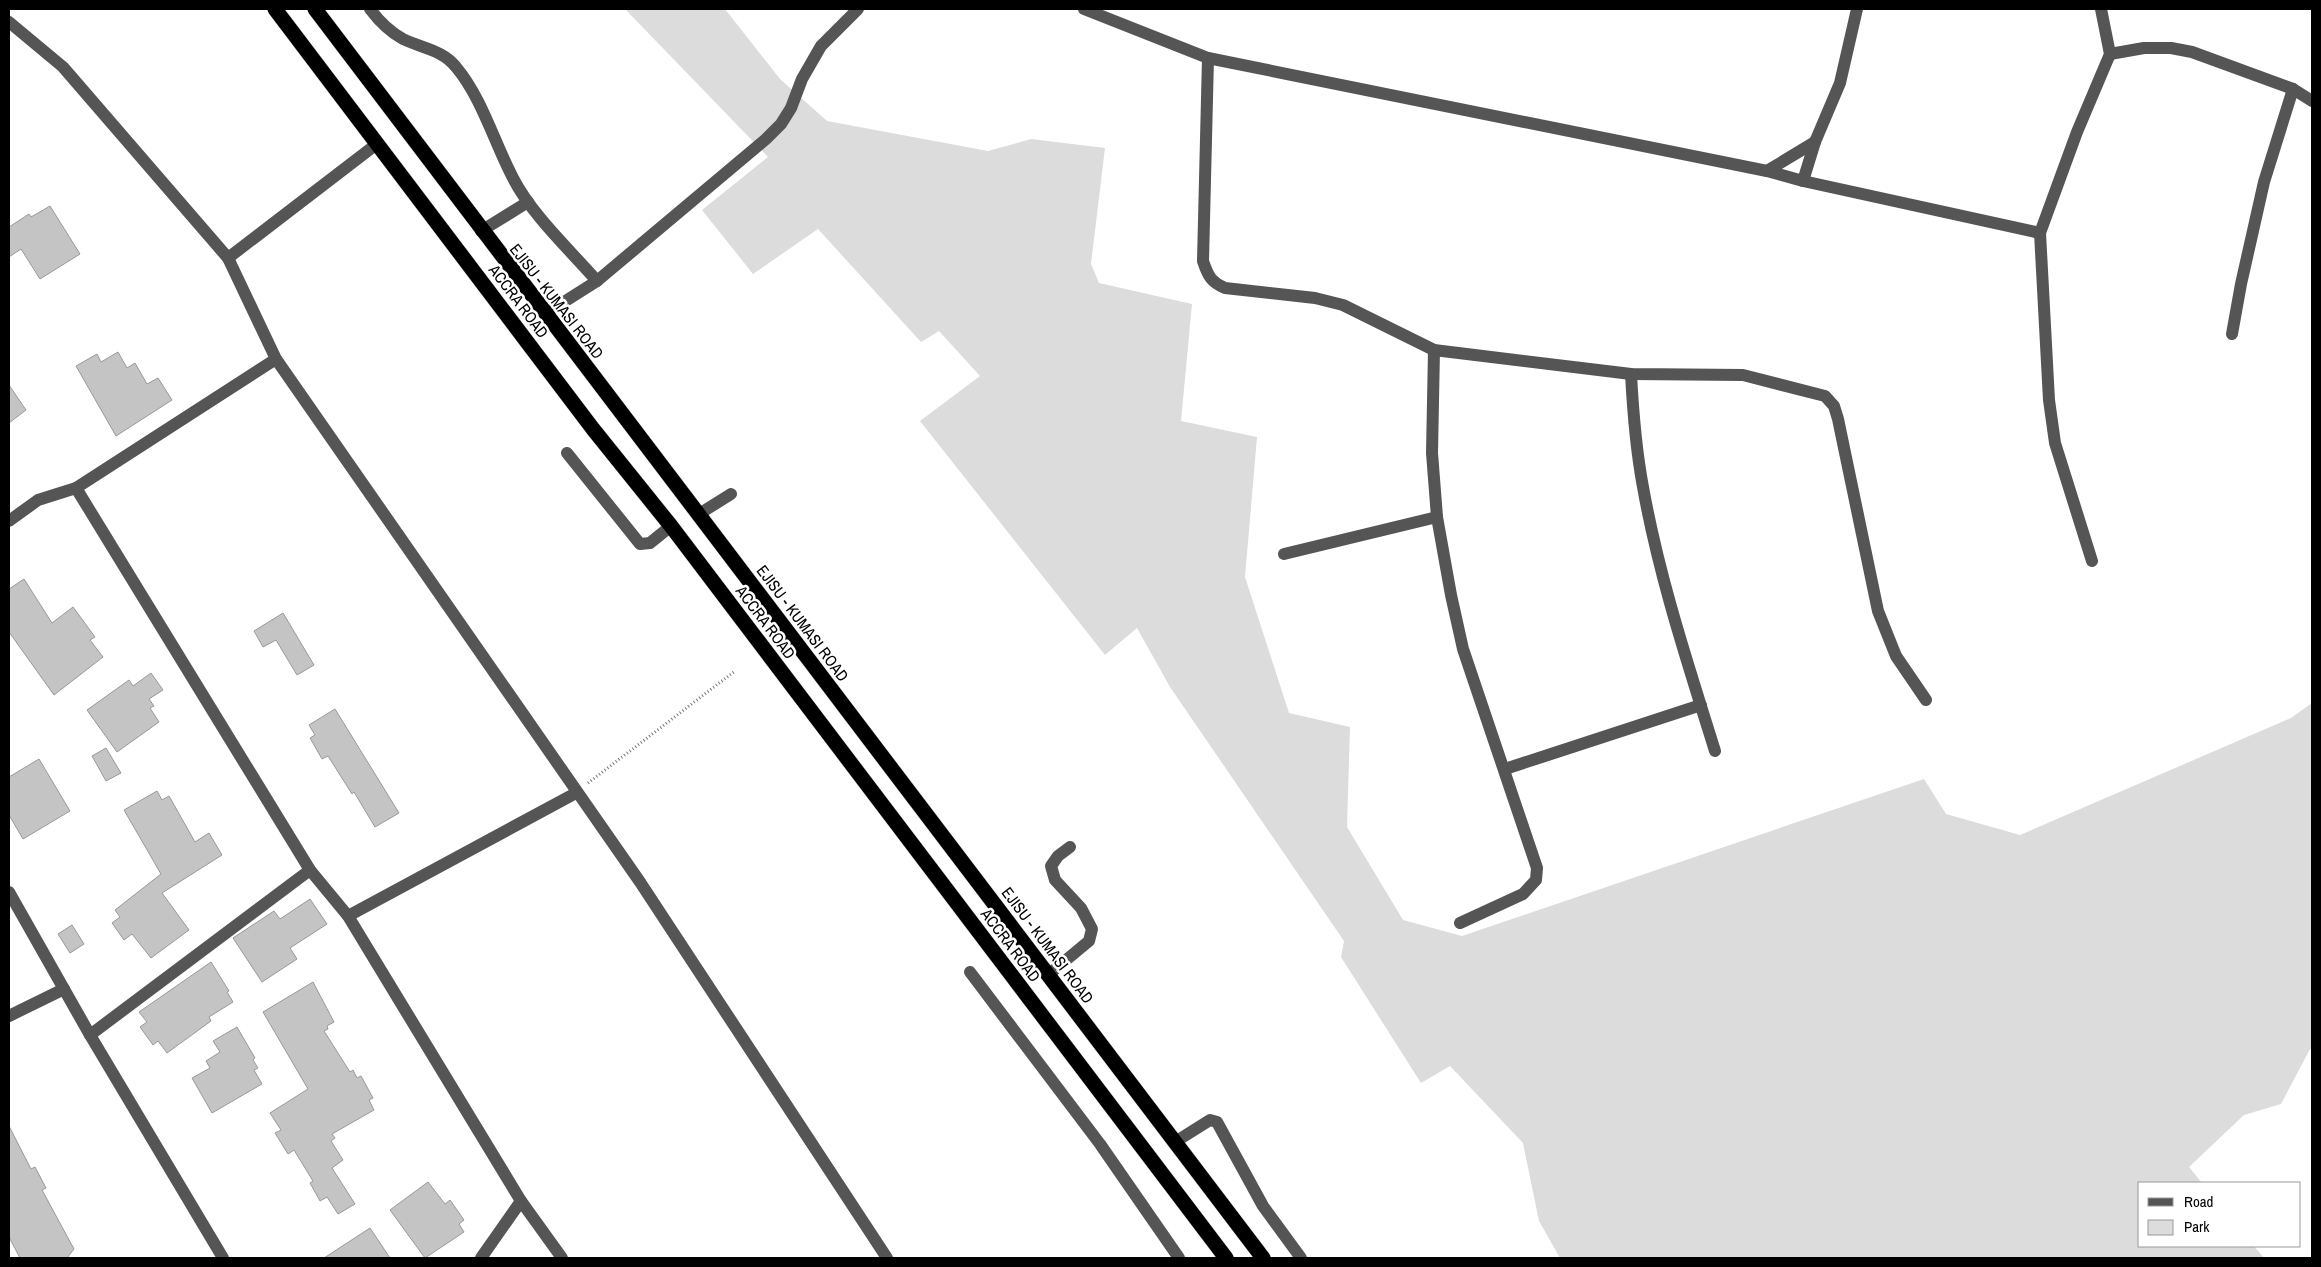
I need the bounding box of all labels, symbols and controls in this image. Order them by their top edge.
street label: EJISU - KUMASI ROAD [505,239,609,363]
street label: ACCRA ROAD [484,259,554,342]
street label: EJISU - KUMASI ROAD [752,560,854,686]
street label: ACCRA ROAD [731,580,801,663]
street label: EJISU - KUMASI ROAD [997,882,1099,1008]
street label: ACCRA ROAD [976,903,1046,986]
legend [2138,1182,2301,1247]
text: Road [2184,1191,2213,1212]
text: Park [2184,1216,2210,1237]

